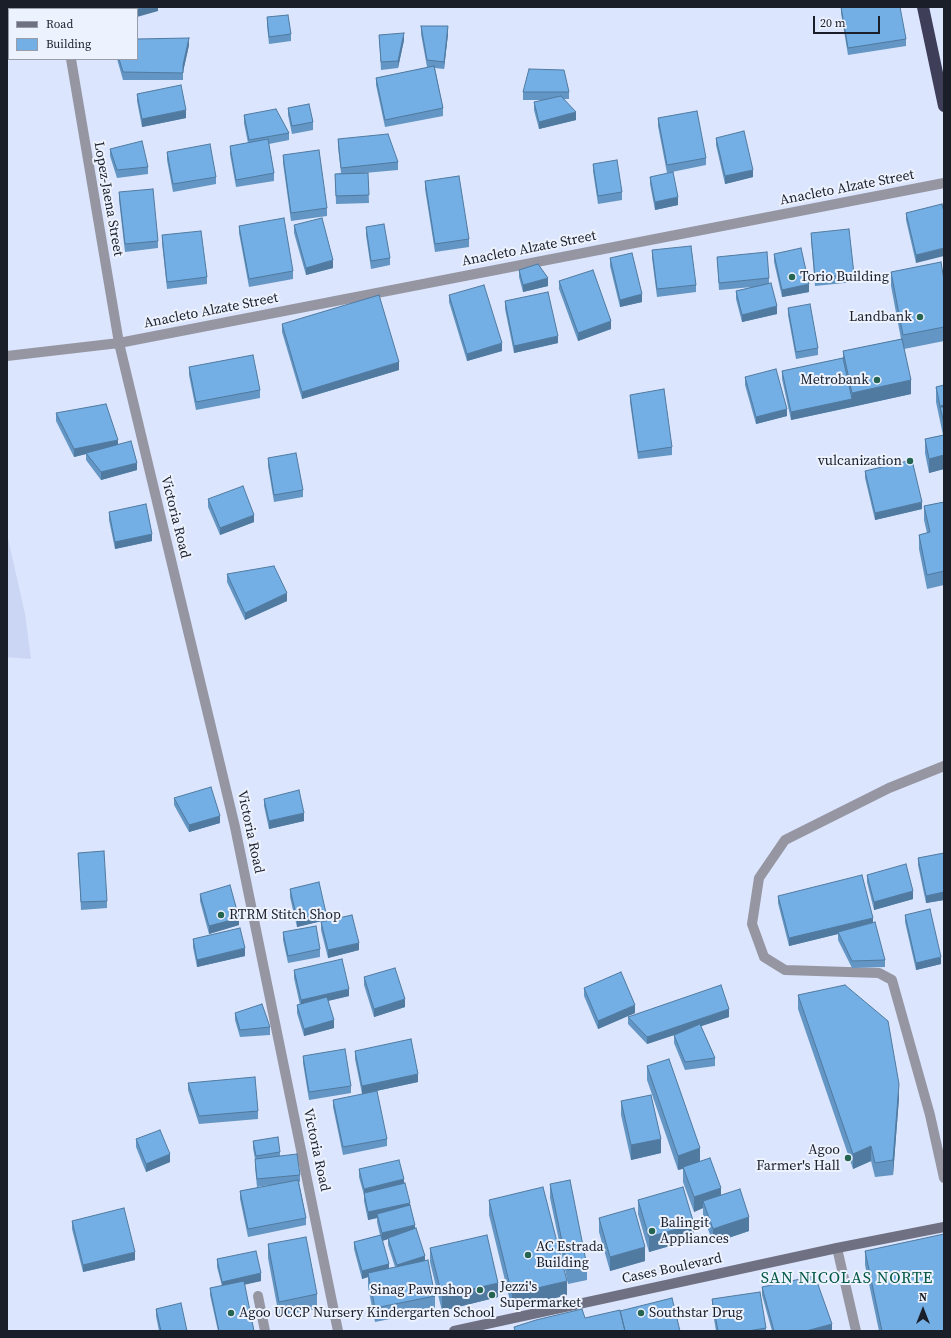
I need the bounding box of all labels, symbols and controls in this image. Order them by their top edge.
legend [8,8,138,60]
scale bar [815,8,882,34]
text: 20 m [820,15,846,31]
text: Road [46,16,73,32]
text: Building [46,36,91,52]
street label: Lopez-Jaena Street [90,140,126,258]
street label: Anacleto Alzate Street [778,167,916,209]
street label: Anacleto Alzate Street [460,228,598,270]
place label: Torio Building [800,269,889,285]
marker: Torio Building [787,272,797,282]
street label: Anacleto Alzate Street [142,290,280,332]
place label: Landbank [849,309,912,325]
marker: Landbank [915,312,925,322]
place label: Metrobank [800,372,869,388]
marker: Metrobank [872,375,882,385]
place label: vulcanization [818,453,902,469]
marker: vulcanization [905,456,915,466]
street label: Victoria Road [157,474,193,560]
street label: Victoria Road [233,789,267,875]
place label: RTRM Stitch Shop [229,907,341,923]
marker: RTRM Stitch Shop [216,910,226,920]
street label: Victoria Road [299,1107,333,1193]
place label: Agoo Farmer's Hall [756,1142,840,1174]
marker: Agoo Farmer's Hall [843,1153,853,1163]
place label: Balingit Appliances [660,1215,729,1248]
marker: Balingit Appliances [647,1226,657,1236]
place label: AC Estrada Building [536,1239,604,1272]
marker: AC Estrada Building [523,1250,533,1260]
street label: Cases Boulevard [620,1250,724,1288]
district label: SAN NICOLAS NORTE [761,1269,933,1289]
place label: Jezzi's Supermarket [500,1279,581,1312]
place label: Sinag Pawnshop [370,1282,472,1298]
marker: Sinag Pawnshop [475,1285,485,1295]
marker: Jezzi's Supermarket [487,1290,497,1300]
north arrow [903,1290,943,1330]
text: N [919,1290,927,1305]
place label: Agoo UCCP Nursery Kindergarten School [239,1305,495,1321]
place label: Southstar Drug [649,1305,743,1321]
marker: Agoo UCCP Nursery Kindergarten School [226,1308,236,1318]
marker: Southstar Drug [636,1308,646,1318]

